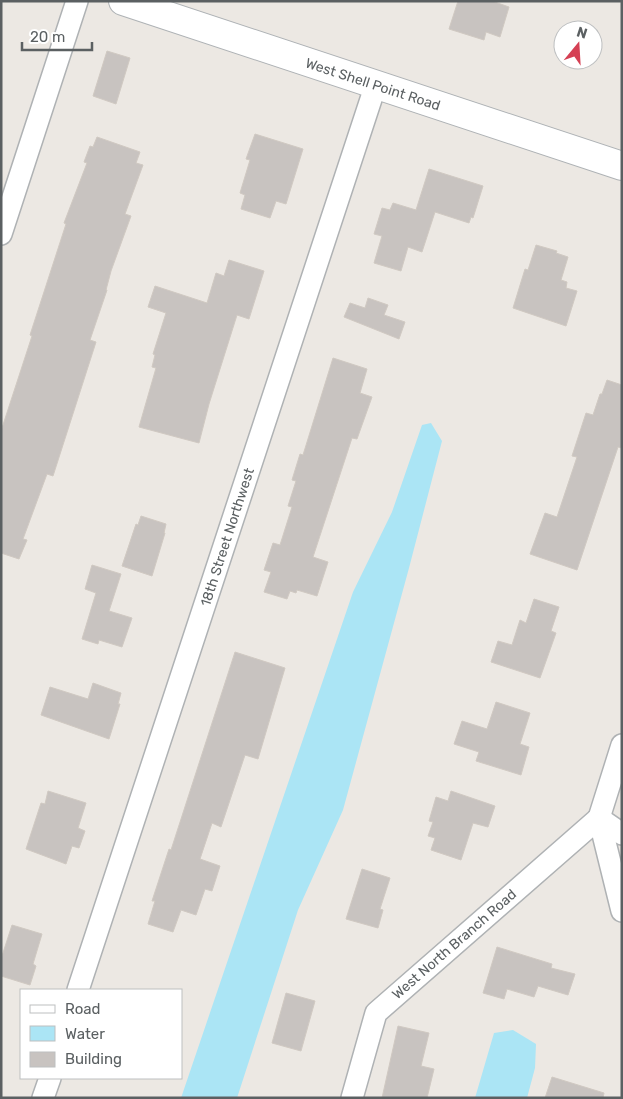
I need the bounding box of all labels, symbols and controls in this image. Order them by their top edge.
scale bar [22,20,92,52]
north arrow [553,20,603,70]
text: N [574,23,589,43]
text: 20 m [30,28,65,46]
street label: West Shell Point Road [303,55,442,114]
street label: 18th Street Northwest [197,465,258,609]
street label: West North Branch Road [389,886,520,1003]
legend [20,989,182,1079]
text: Road [65,1000,101,1018]
text: Water [65,1025,105,1043]
text: Building [65,1050,122,1068]

